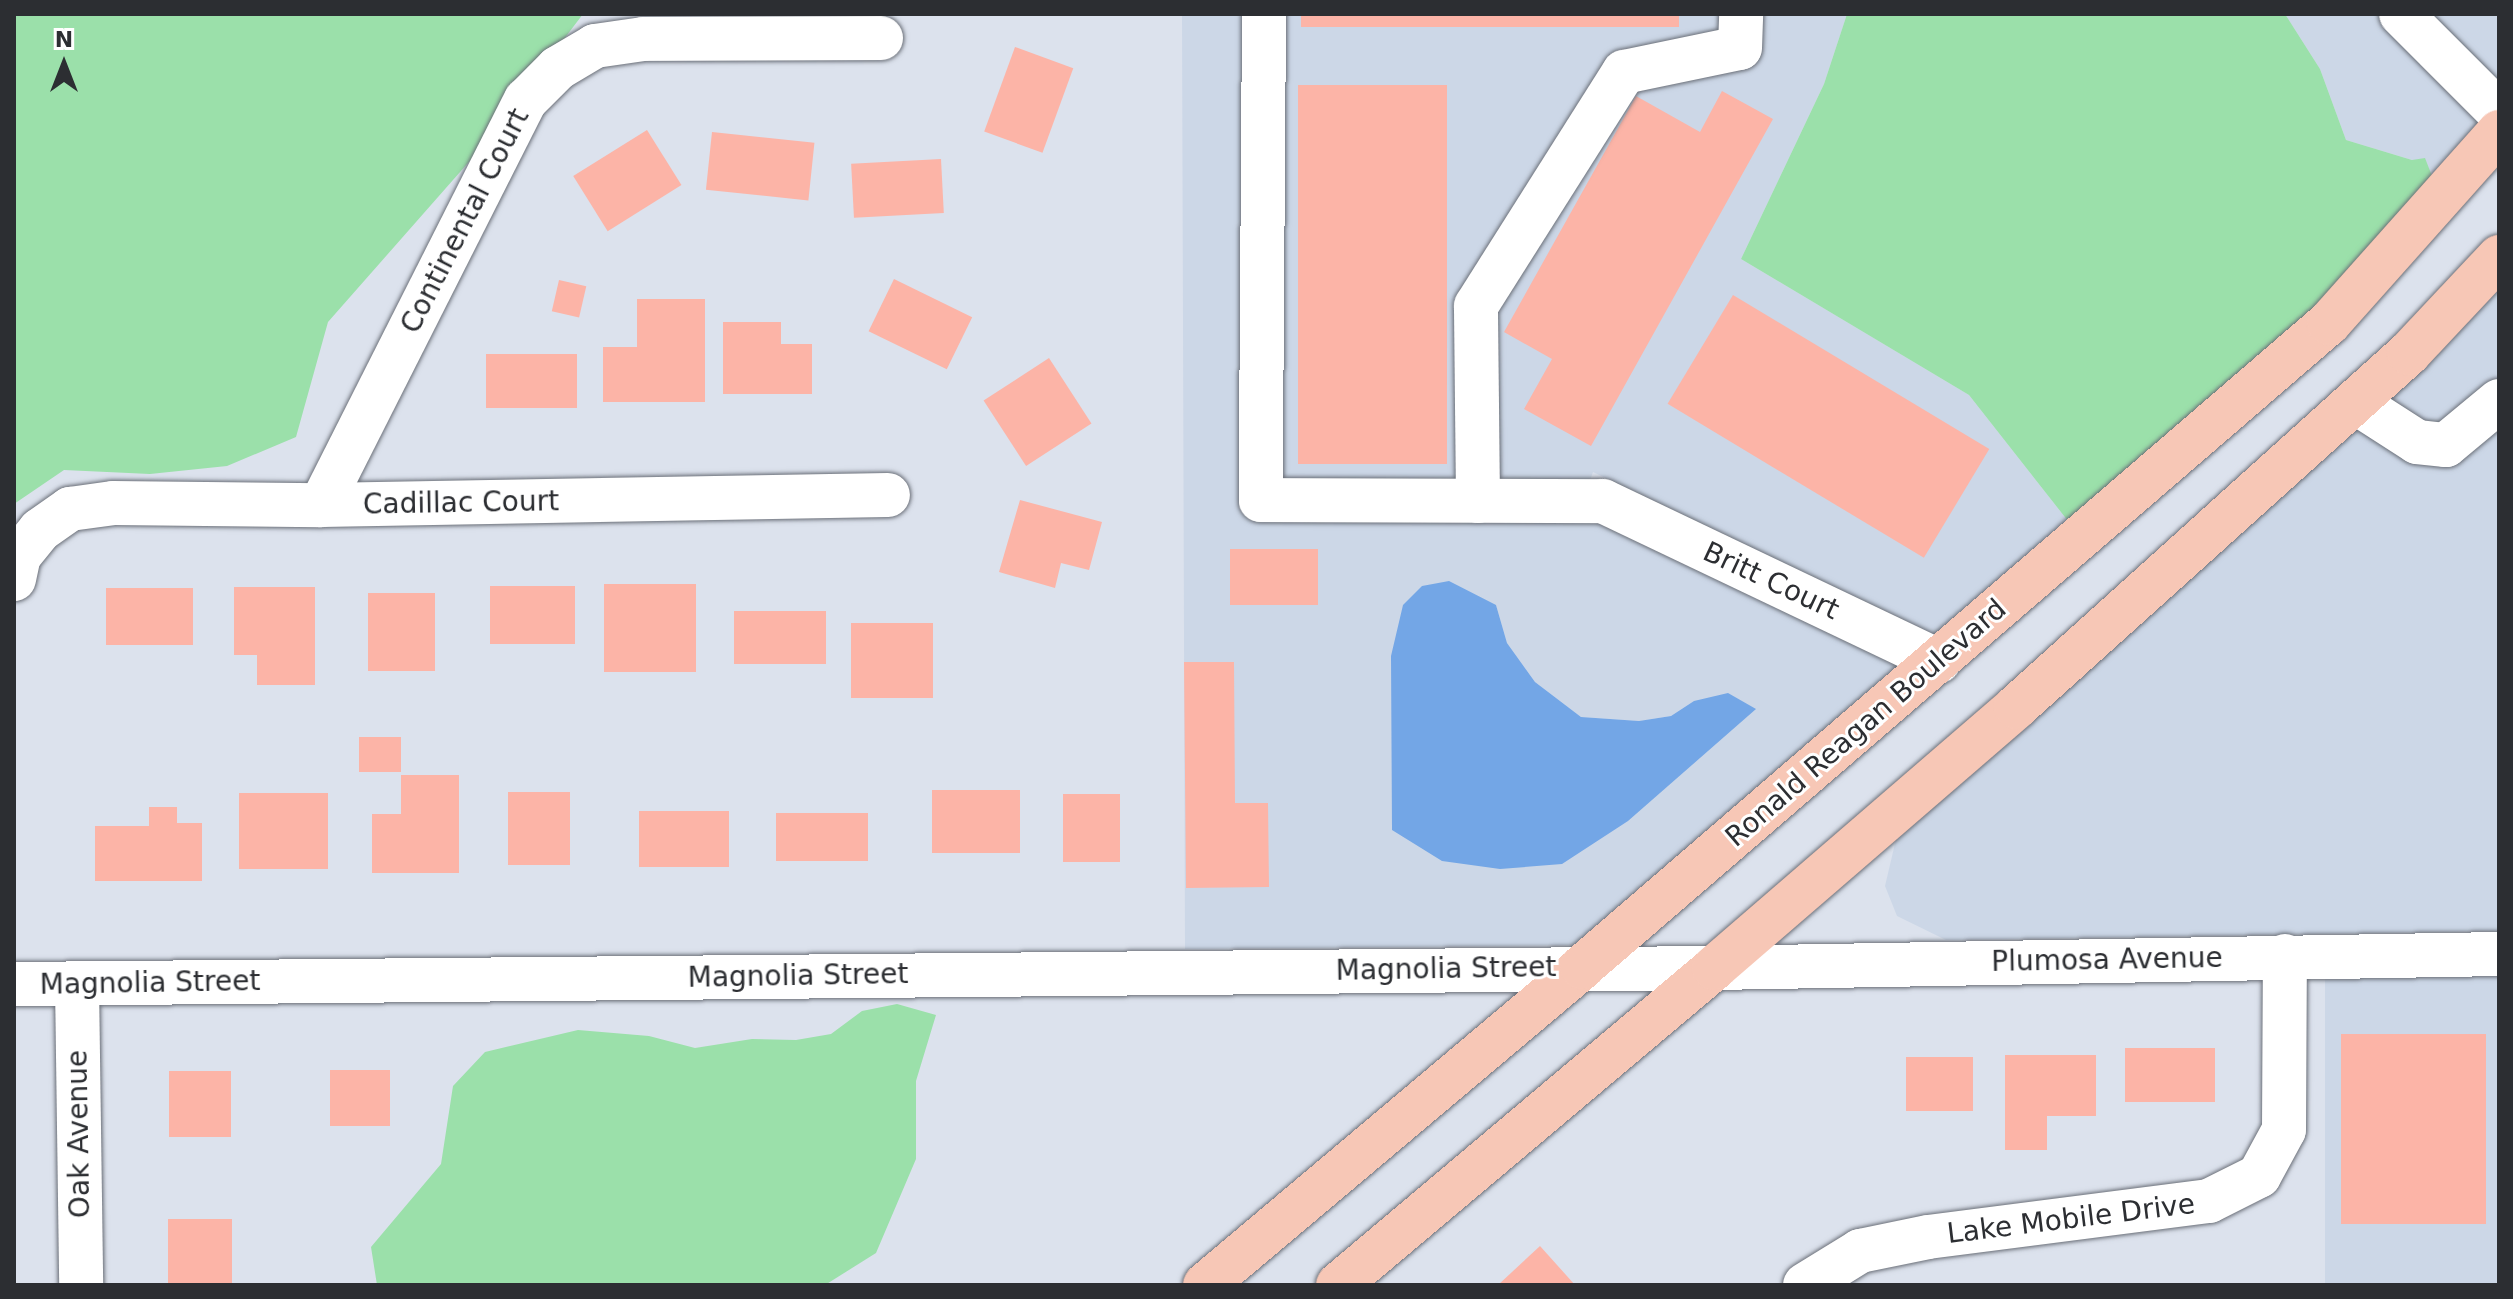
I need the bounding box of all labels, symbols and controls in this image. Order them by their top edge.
north arrow [24,24,104,104]
text: N [55,27,73,52]
street label: Continental Court [394,103,536,339]
street label: Cadillac Court [363,484,559,522]
street label: Britt Court [1698,535,1844,627]
street label: Ronald Reagan Boulevard [1719,592,2013,854]
street label: Plumosa Avenue [1991,941,2223,979]
street label: Magnolia Street [1335,950,1557,988]
street label: Magnolia Street [687,957,909,995]
street label: Magnolia Street [39,964,261,1002]
street label: Oak Avenue [61,1050,97,1218]
street label: Lake Mobile Drive [1945,1187,2197,1251]

